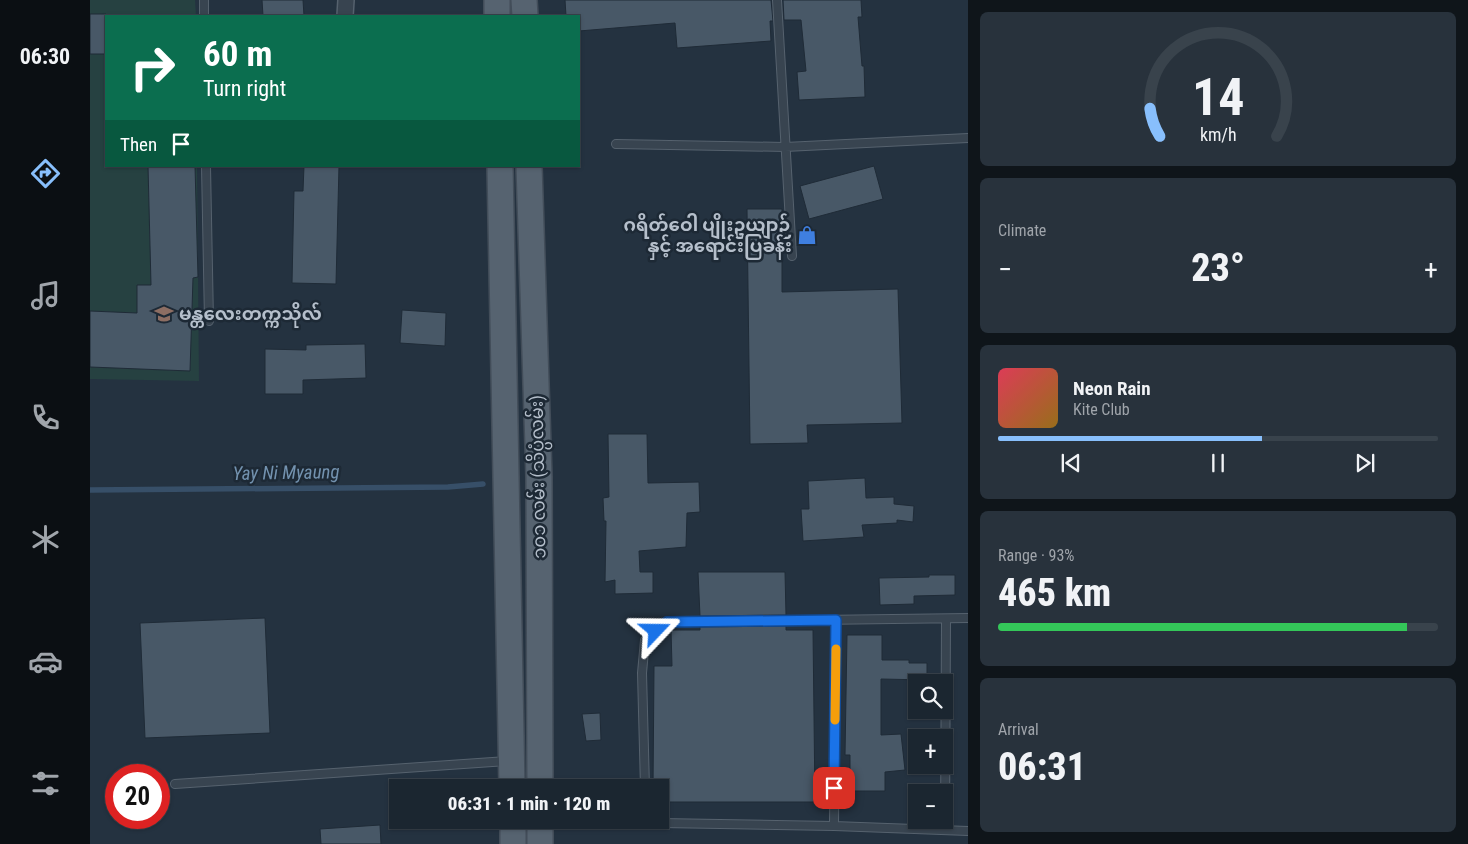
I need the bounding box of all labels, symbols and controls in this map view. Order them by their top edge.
text: 60 m [203,34,272,75]
icon: right [120,35,185,100]
text: 06:30 [20,44,70,69]
text: 14 [1192,67,1244,128]
text: Turn right [203,76,286,101]
text: km/h [1200,124,1236,145]
icon: arrive [167,130,195,158]
text: Then [120,133,157,156]
icon: directions [28,156,63,191]
place label: ဂရိတ်ဝေါ ပျိုးဥယျာဉ် နှင့် အရောင်းပြခန်း [624,213,792,260]
text: Climate [998,221,1046,240]
shop icon: ဂရိတ်ဝေါ ပျိုးဥယျာဉ် နှင့် အရောင်းပြခန်း [796,224,818,246]
text: 23° [1191,246,1245,290]
text: − [998,253,1012,286]
text: + [1424,253,1438,286]
icon: music [28,278,63,313]
place label: မန္တလေးတက္ကသိုလ် [179,302,322,328]
school or university icon: မန္တလေးတက္ကသိုလ် [153,303,175,325]
text: Neon Rain [1073,377,1151,400]
street label: ၁၀၁ လမ်း (သိပ္ပံလမ်း) [523,395,555,559]
icon: phone [28,400,63,435]
text: Kite Club [1073,400,1130,419]
icon: previous [1057,449,1085,477]
icon: pause [1204,449,1232,477]
icon: next [1351,449,1379,477]
water label: Yay Ni Myaung [232,460,340,485]
icon: climate [28,522,63,557]
text: Range · 93% [998,546,1074,565]
text: 465 km [998,571,1111,615]
position arrow [629,604,681,656]
icon: car [28,644,63,679]
map controls [908,674,953,829]
button: search [908,674,953,719]
text: Arrival [998,720,1039,739]
button: + [908,729,953,774]
text: 06:31 [998,745,1086,789]
speed limit sign: 20 [105,764,170,829]
icon: filters [28,766,63,801]
pin [813,767,855,809]
icon: arrive [820,774,848,802]
button: − [908,784,953,829]
text: 06:31 · 1 min · 120 m [448,792,610,815]

